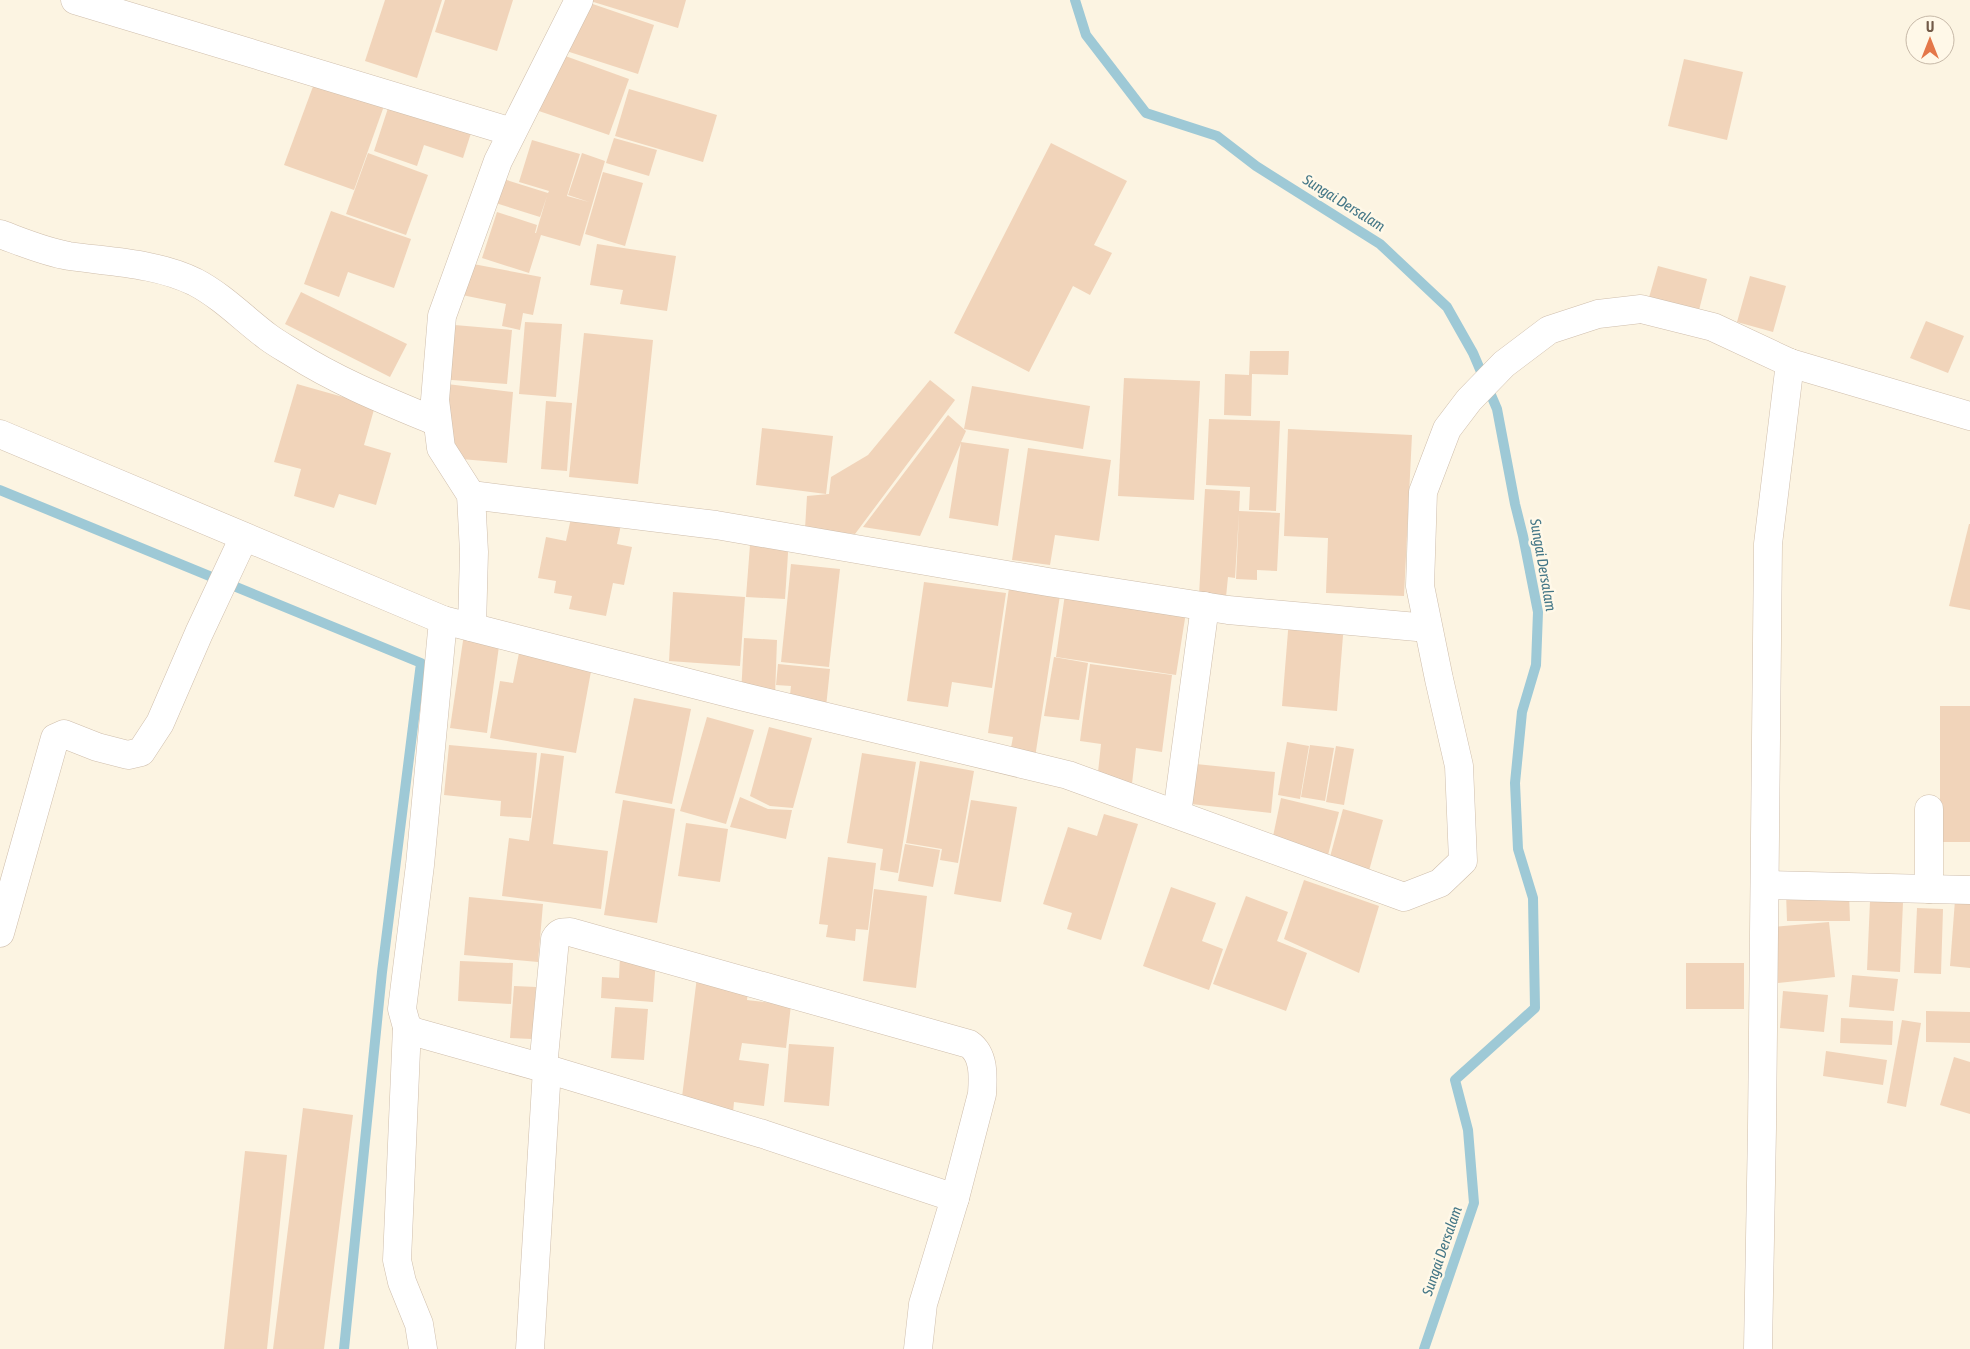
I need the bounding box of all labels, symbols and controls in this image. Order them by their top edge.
north arrow [1905,15,1955,65]
text: U [1926,19,1934,35]
water label: Sungai Dersalam [1299,170,1389,235]
water label: Sungai Dersalam [1527,516,1560,613]
water label: Sungai Dersalam [1418,1204,1465,1299]

